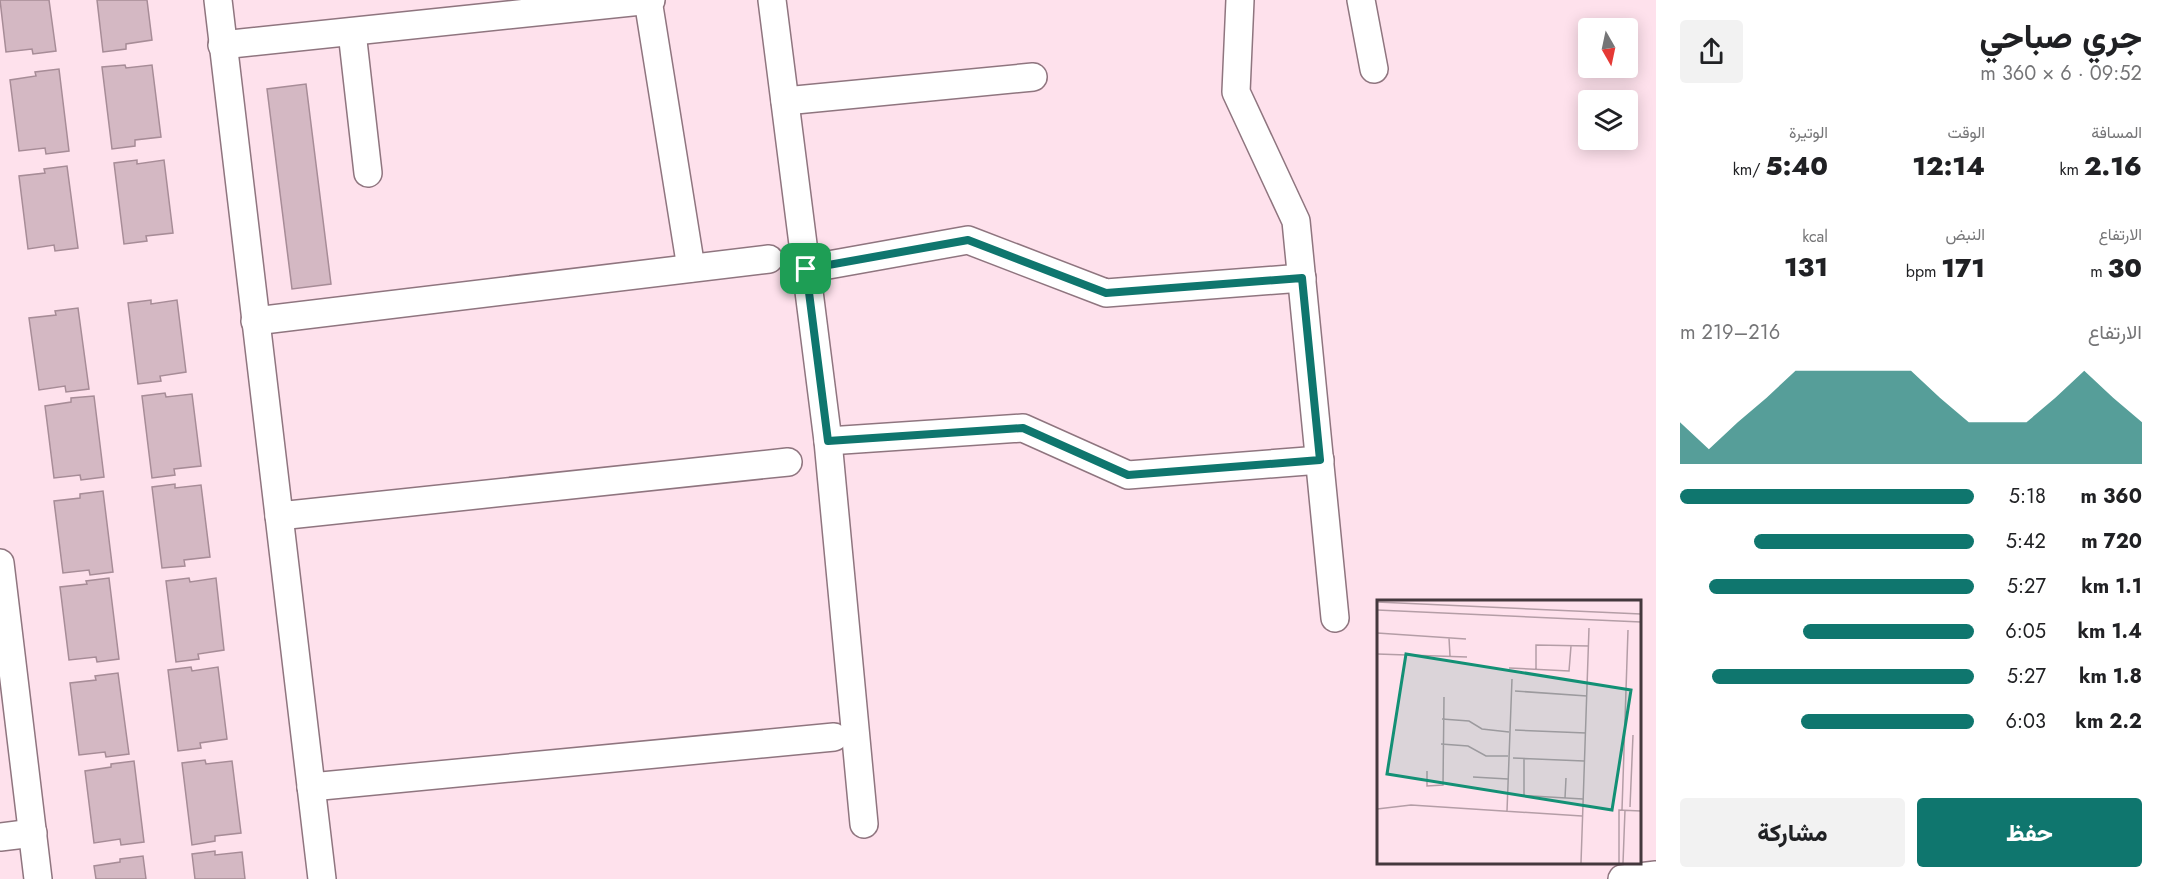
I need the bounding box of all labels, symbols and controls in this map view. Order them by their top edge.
text: جري صباحي [1979,13,2142,60]
north arrow [1578,18,1638,78]
map controls [1578,18,1638,150]
button: share [1680,20,1743,83]
text: 09:52 · 6 × 360 m [1980,59,2142,88]
button: layers [1578,90,1638,150]
text: الوتيرة [1789,121,1828,144]
text: الوقت [1947,121,1985,144]
text: المسافة [2091,121,2142,144]
text: 5:40 [1765,147,1828,185]
text: 12:14 [1912,147,1985,185]
text: 2.16 [2084,147,2142,185]
text: /km [1733,158,1765,181]
text: km [2060,158,2084,181]
text: النبض [1945,223,1985,246]
text: الارتفاع [2099,223,2142,246]
text: kcal [1802,225,1828,248]
pin [780,243,831,294]
text: 131 [1784,248,1828,286]
text: 171 [1941,249,1985,287]
text: 30 [2108,249,2142,287]
icon: arrive [789,252,822,285]
text: bpm [1906,260,1941,283]
text: m [2090,260,2108,283]
text: 216–219 m [1680,318,1780,347]
text: الارتفاع [2088,318,2142,347]
text: 5:18 [2009,482,2046,511]
text: 360 m [2081,482,2142,511]
text: 5:42 [2006,527,2046,556]
text: 720 m [2081,527,2142,556]
text: 5:27 [2007,572,2046,601]
text: 1.1 km [2081,572,2142,601]
inset map [1377,600,1641,864]
text: 6:05 [2005,617,2046,646]
text: 1.4 km [2077,617,2142,646]
text: 5:27 [2007,662,2046,691]
text: 1.8 km [2079,662,2142,691]
text: 6:03 [2006,707,2046,736]
text: 2.2 km [2075,707,2142,736]
button: مشاركة [1680,798,1905,867]
button: حفظ [1917,798,2142,867]

